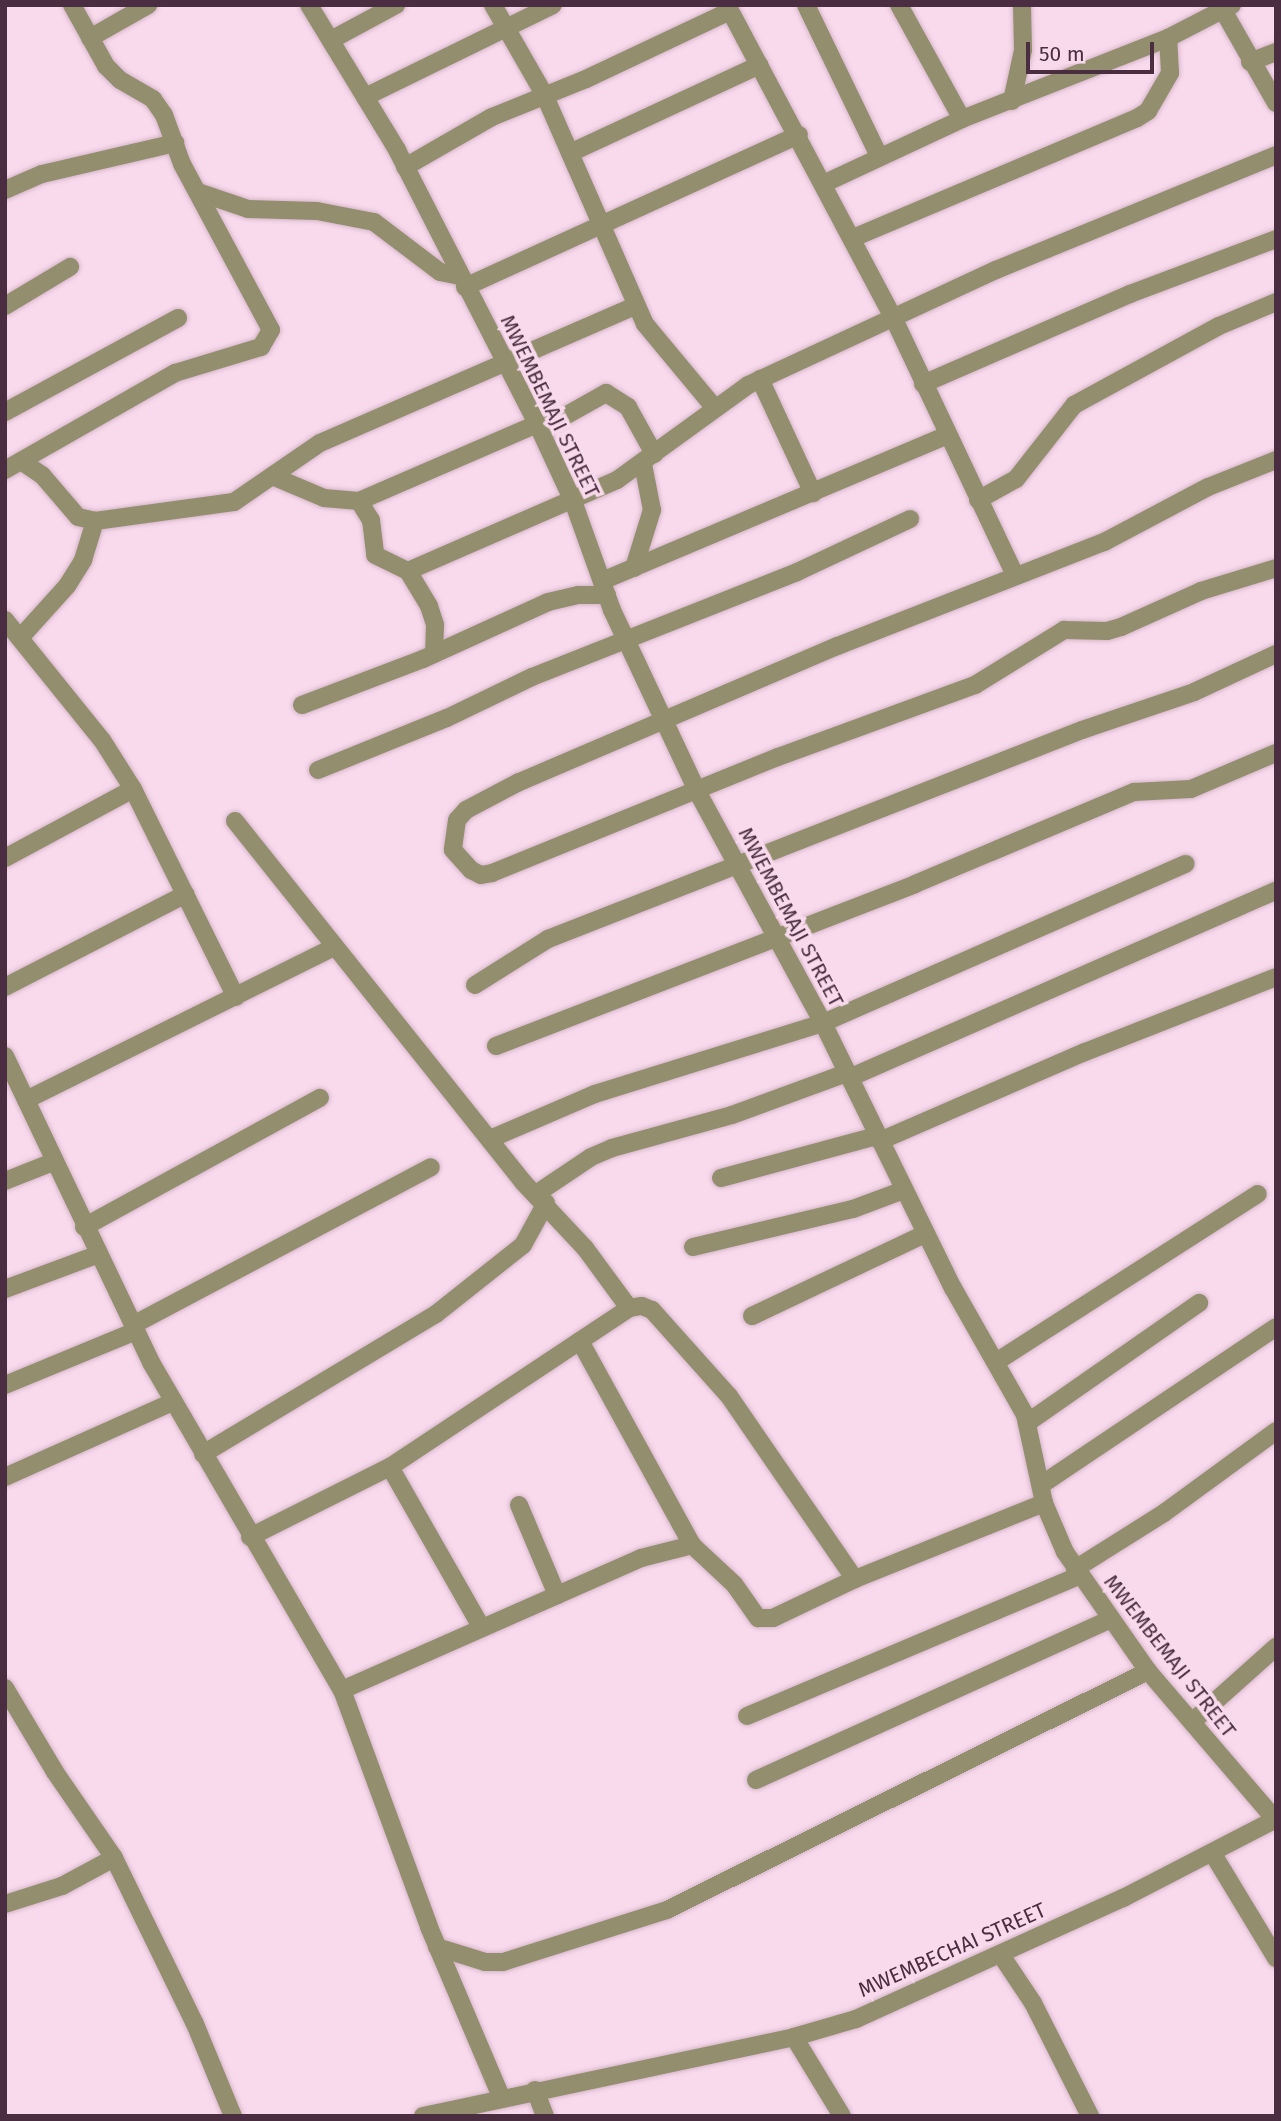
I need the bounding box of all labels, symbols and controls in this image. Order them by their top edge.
scale bar [1029,28,1157,72]
text: 50 m [1039,41,1085,67]
street label: MWEMBEMAJI STREET [495,311,605,501]
street label: MWEMBEMAJI STREET [733,823,849,1011]
street label: MWEMBEMAJI STREET [1099,1570,1241,1742]
street label: MWEMBECHAI STREET [854,1897,1050,2003]

